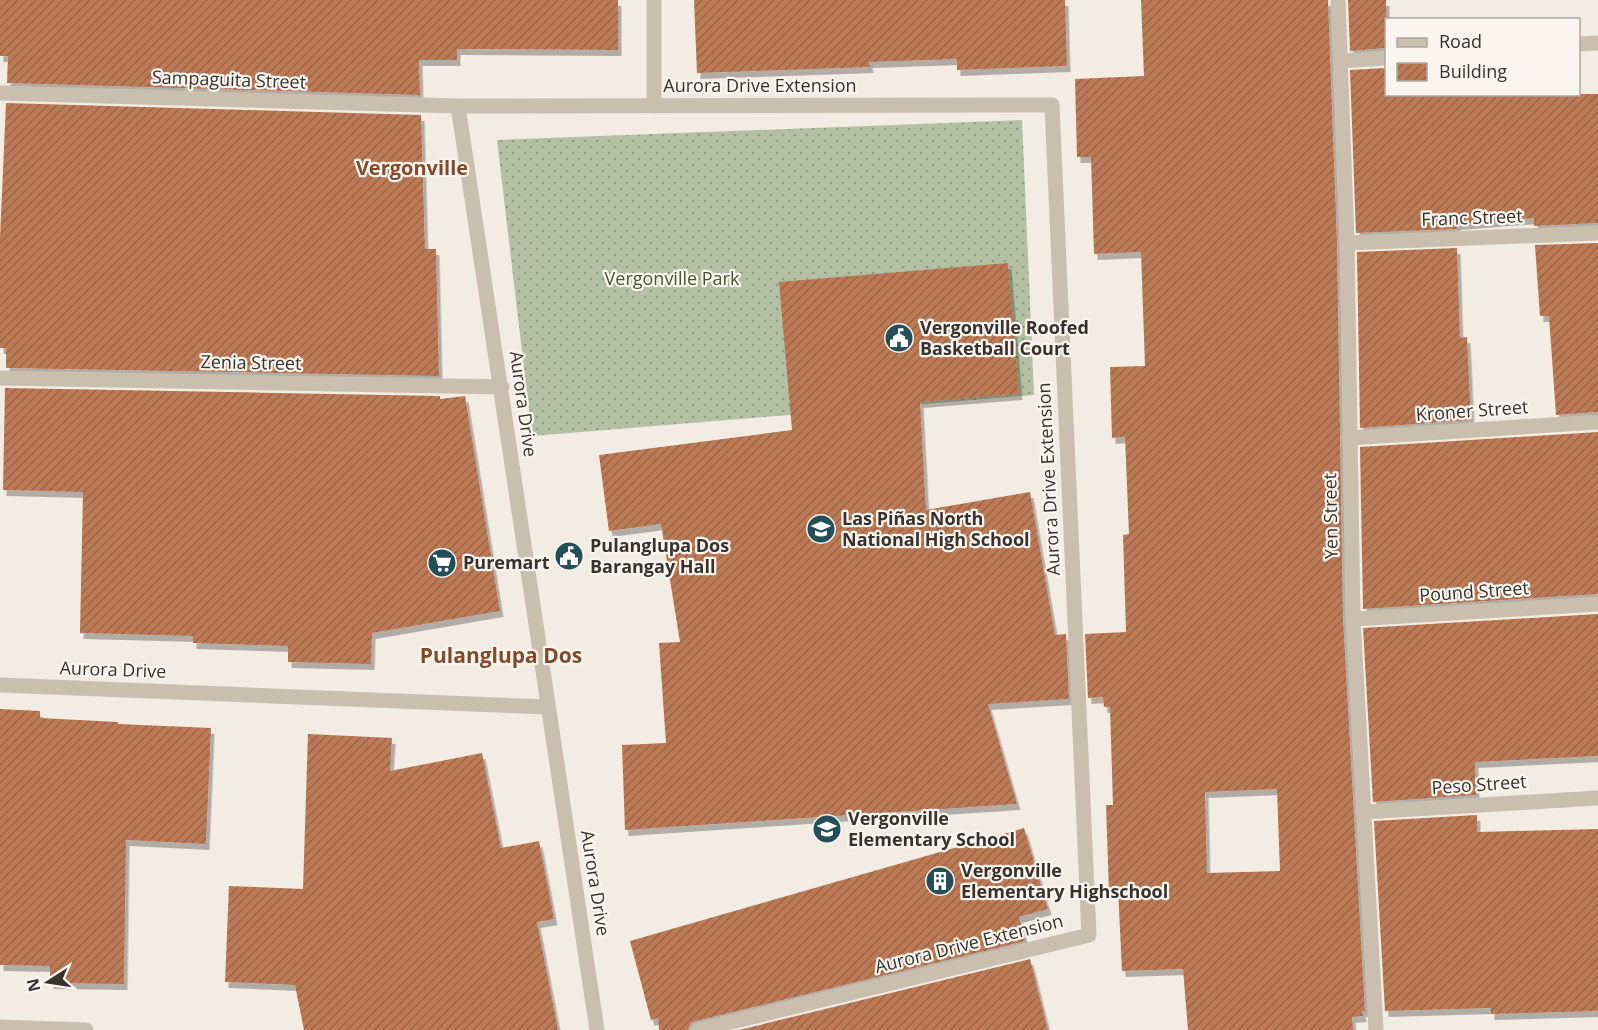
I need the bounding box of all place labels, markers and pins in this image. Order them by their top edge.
place label: Vergonville Roofed Basketball Court [920,315,1089,360]
public building icon: Vergonville Roofed Basketball Court [883,322,915,354]
place label: Las Piñas North National High School [842,506,1030,551]
school or university icon: Las Piñas North National High School [805,513,837,545]
place label: Pulanglupa Dos Barangay Hall [590,533,729,578]
public building icon: Pulanglupa Dos Barangay Hall [553,540,585,572]
supermarket icon: Puremart [426,547,458,579]
place label: Puremart [463,550,550,574]
place label: Vergonville Elementary School [848,806,1015,851]
school or university icon: Vergonville Elementary School [811,813,843,845]
place label: Vergonville Elementary Highschool [961,858,1168,903]
building icon: Vergonville Elementary Highschool [924,865,956,897]

